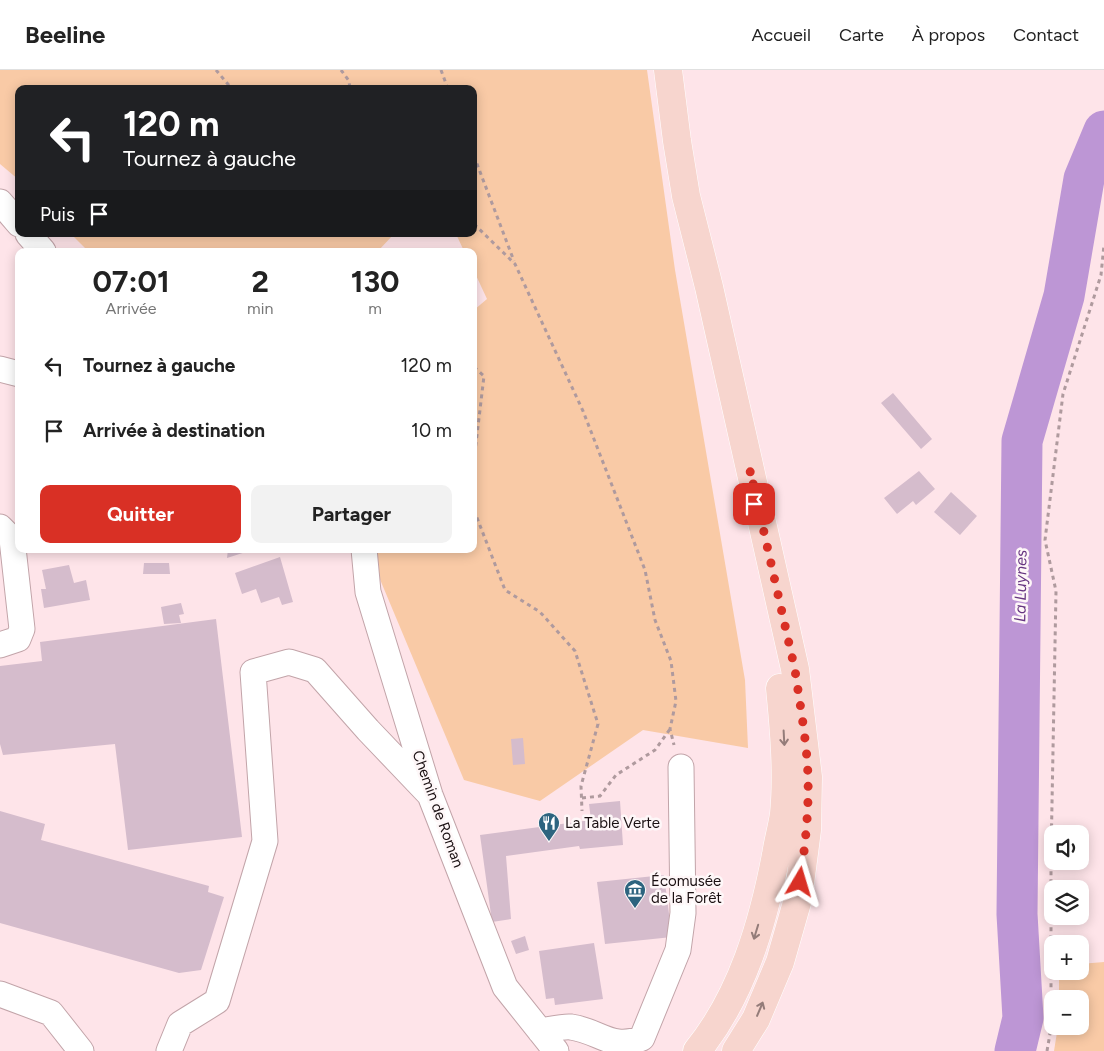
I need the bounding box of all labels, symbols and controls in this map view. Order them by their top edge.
text: Beeline [25,20,105,49]
text: Accueil [751,24,811,46]
text: Carte [839,24,884,46]
text: À propos [912,24,985,46]
text: Contact [1013,24,1079,46]
text: 120 m [123,103,220,145]
icon: left [40,105,105,170]
text: Tournez à gauche [123,145,296,172]
icon: arrive [85,200,113,228]
text: Puis [40,203,75,226]
text: 07:01 [92,263,170,300]
text: 2 [252,263,269,300]
text: 130 [351,263,400,300]
text: Arrivée [106,299,157,318]
text: min [247,299,273,318]
text: m [368,299,382,318]
icon: left [40,352,68,380]
text: Tournez à gauche [83,354,235,377]
text: 120 m [400,354,452,377]
icon: arrive [40,417,68,445]
text: Arrivée à destination [83,419,265,442]
text: 10 m [411,419,452,442]
pin [733,483,775,525]
button: Quitter [40,485,241,543]
button: Partager [251,485,452,543]
icon: arrive [740,490,768,518]
water label: La Luynes [1010,549,1031,622]
one-way arrow [779,730,788,746]
street label: Chemin de Roman [408,748,468,870]
restaurant icon: La Table Verte [537,811,561,842]
place label: La Table Verte [565,814,660,832]
map controls [1044,825,1089,1035]
button: sound [1044,825,1089,870]
position arrow [773,855,825,907]
place label: Écomusée de la Forêt [651,872,722,907]
museum icon: Écomusée de la Forêt [623,878,647,909]
button: layers [1044,880,1089,925]
one-way arrow [751,924,761,940]
button: + [1044,935,1089,980]
button: − [1044,990,1089,1035]
one-way arrow [756,1002,766,1017]

